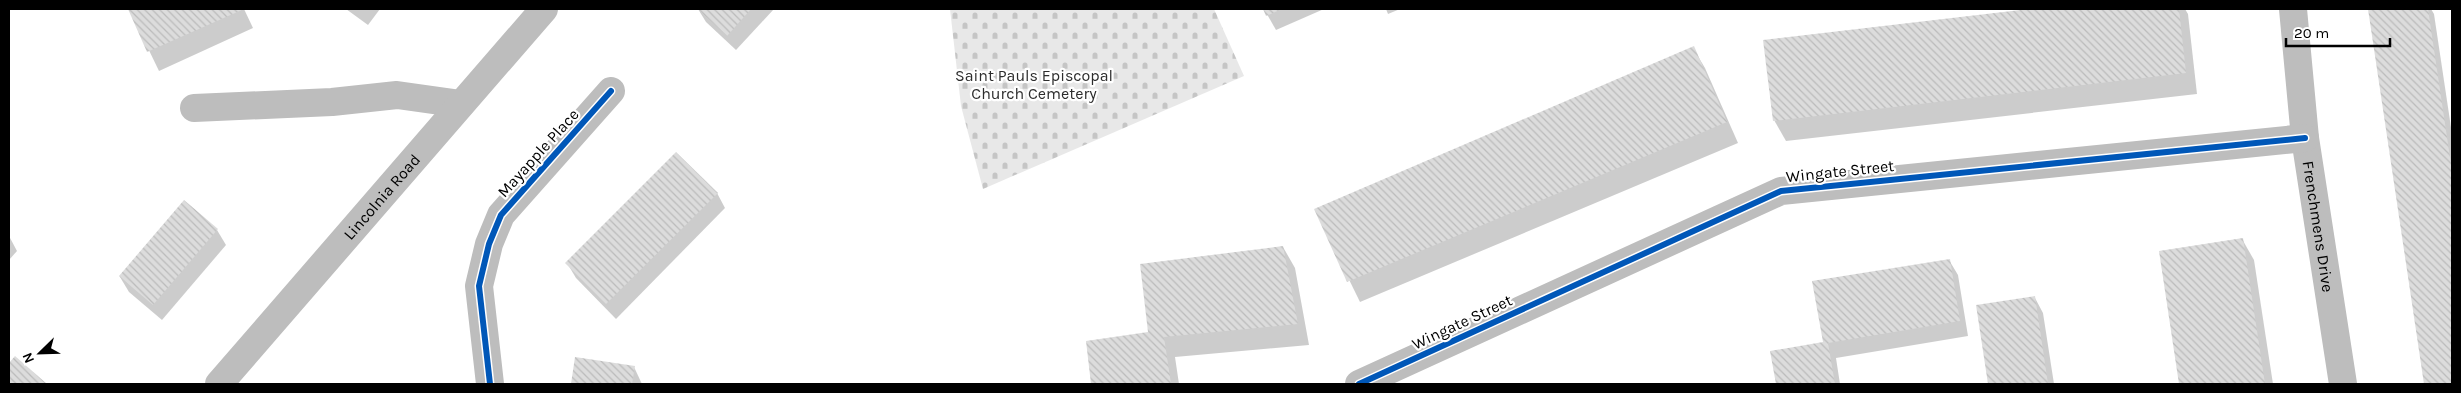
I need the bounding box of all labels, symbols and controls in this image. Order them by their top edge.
scale bar [2286,15,2390,47]
text: 20 m [2294,24,2329,42]
park label: Saint Pauls Episcopal Church Cemetery [955,66,1113,103]
street label: Mayapple Place [493,105,583,201]
street label: Lincolnia Road [339,150,424,243]
street label: Wingate Street [1785,156,1895,186]
street label: Frenchmens Drive [2299,159,2338,293]
street label: Wingate Street [1409,290,1515,354]
north arrow [15,328,65,378]
text: N [19,350,38,366]

